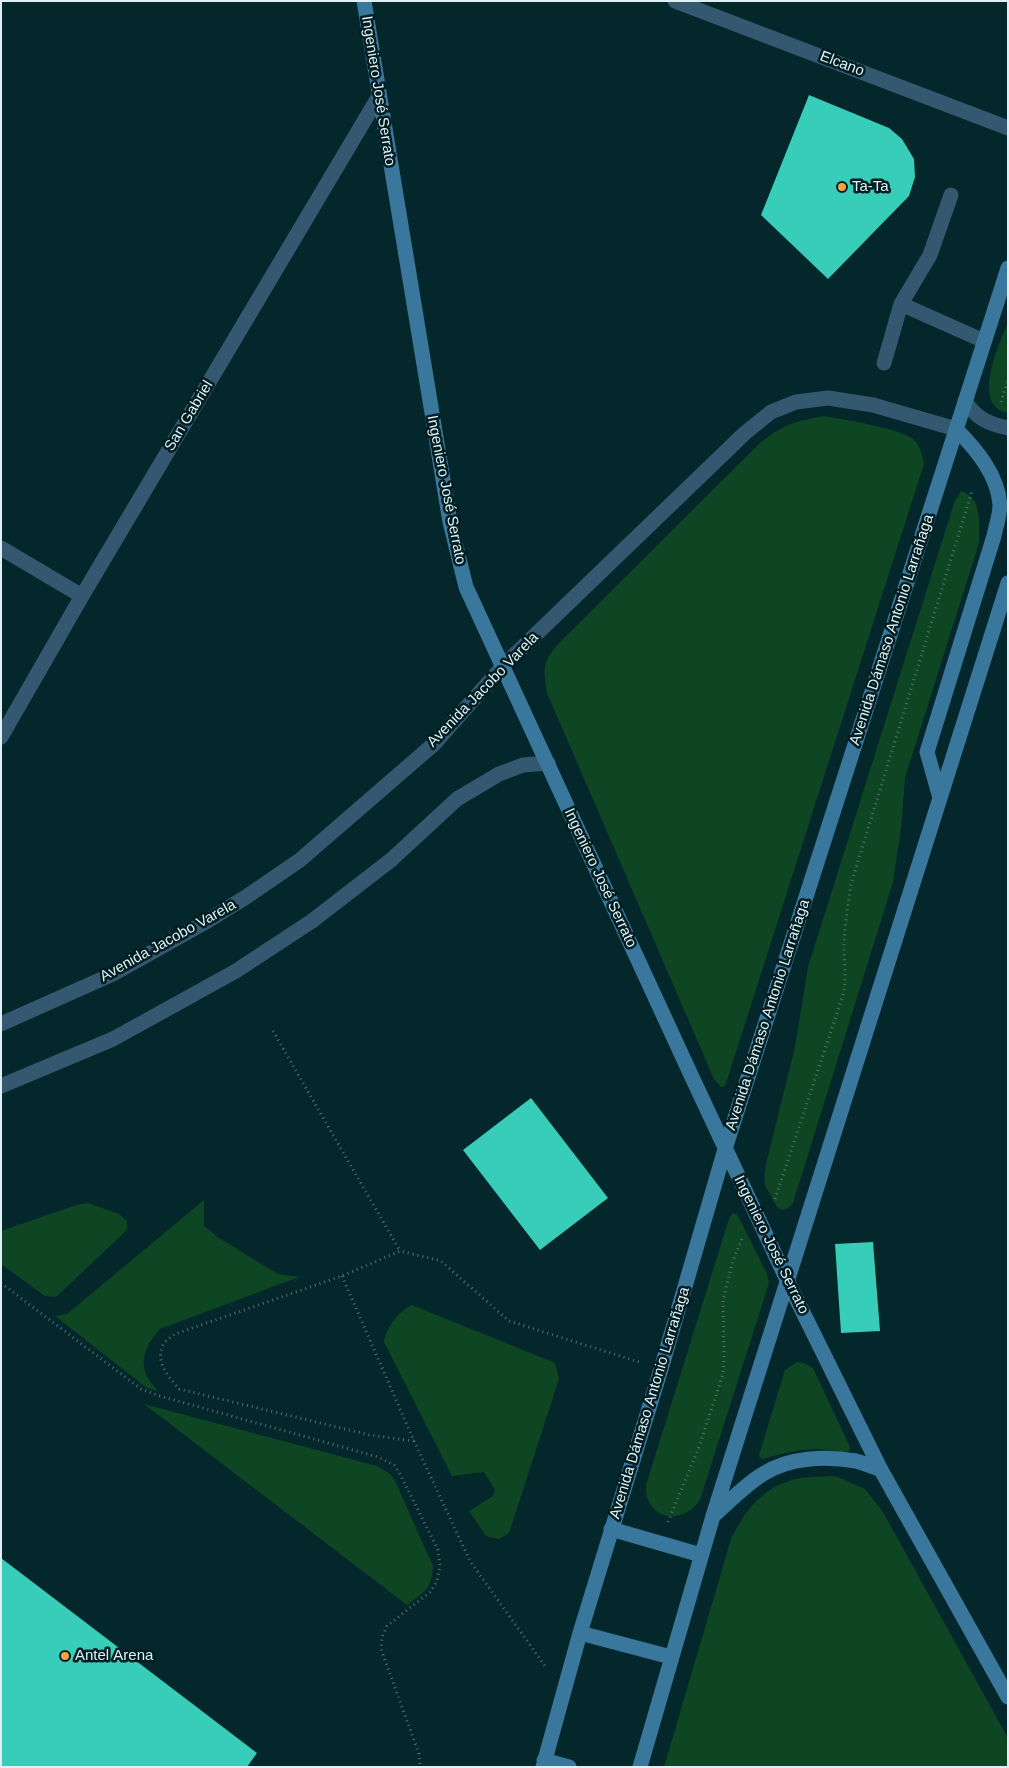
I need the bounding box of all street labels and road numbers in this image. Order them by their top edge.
street label: Ingeniero José Serrato [357,15,399,167]
street label: Elcano [817,47,867,81]
street label: San Gabriel [161,377,217,455]
street label: Ingeniero José Serrato [423,414,469,566]
street label: Avenida Dámaso Antonio Larrañaga [846,512,938,748]
street label: Avenida Jacobo Varela [423,629,543,751]
street label: Ingeniero José Serrato [560,805,640,951]
street label: Avenida Jacobo Varela [97,896,239,986]
street label: Avenida Dámaso Antonio Larrañaga [722,897,814,1133]
street label: Ingeniero José Serrato [730,1173,812,1317]
street label: Avenida Dámaso Antonio Larrañaga [606,1285,694,1521]

